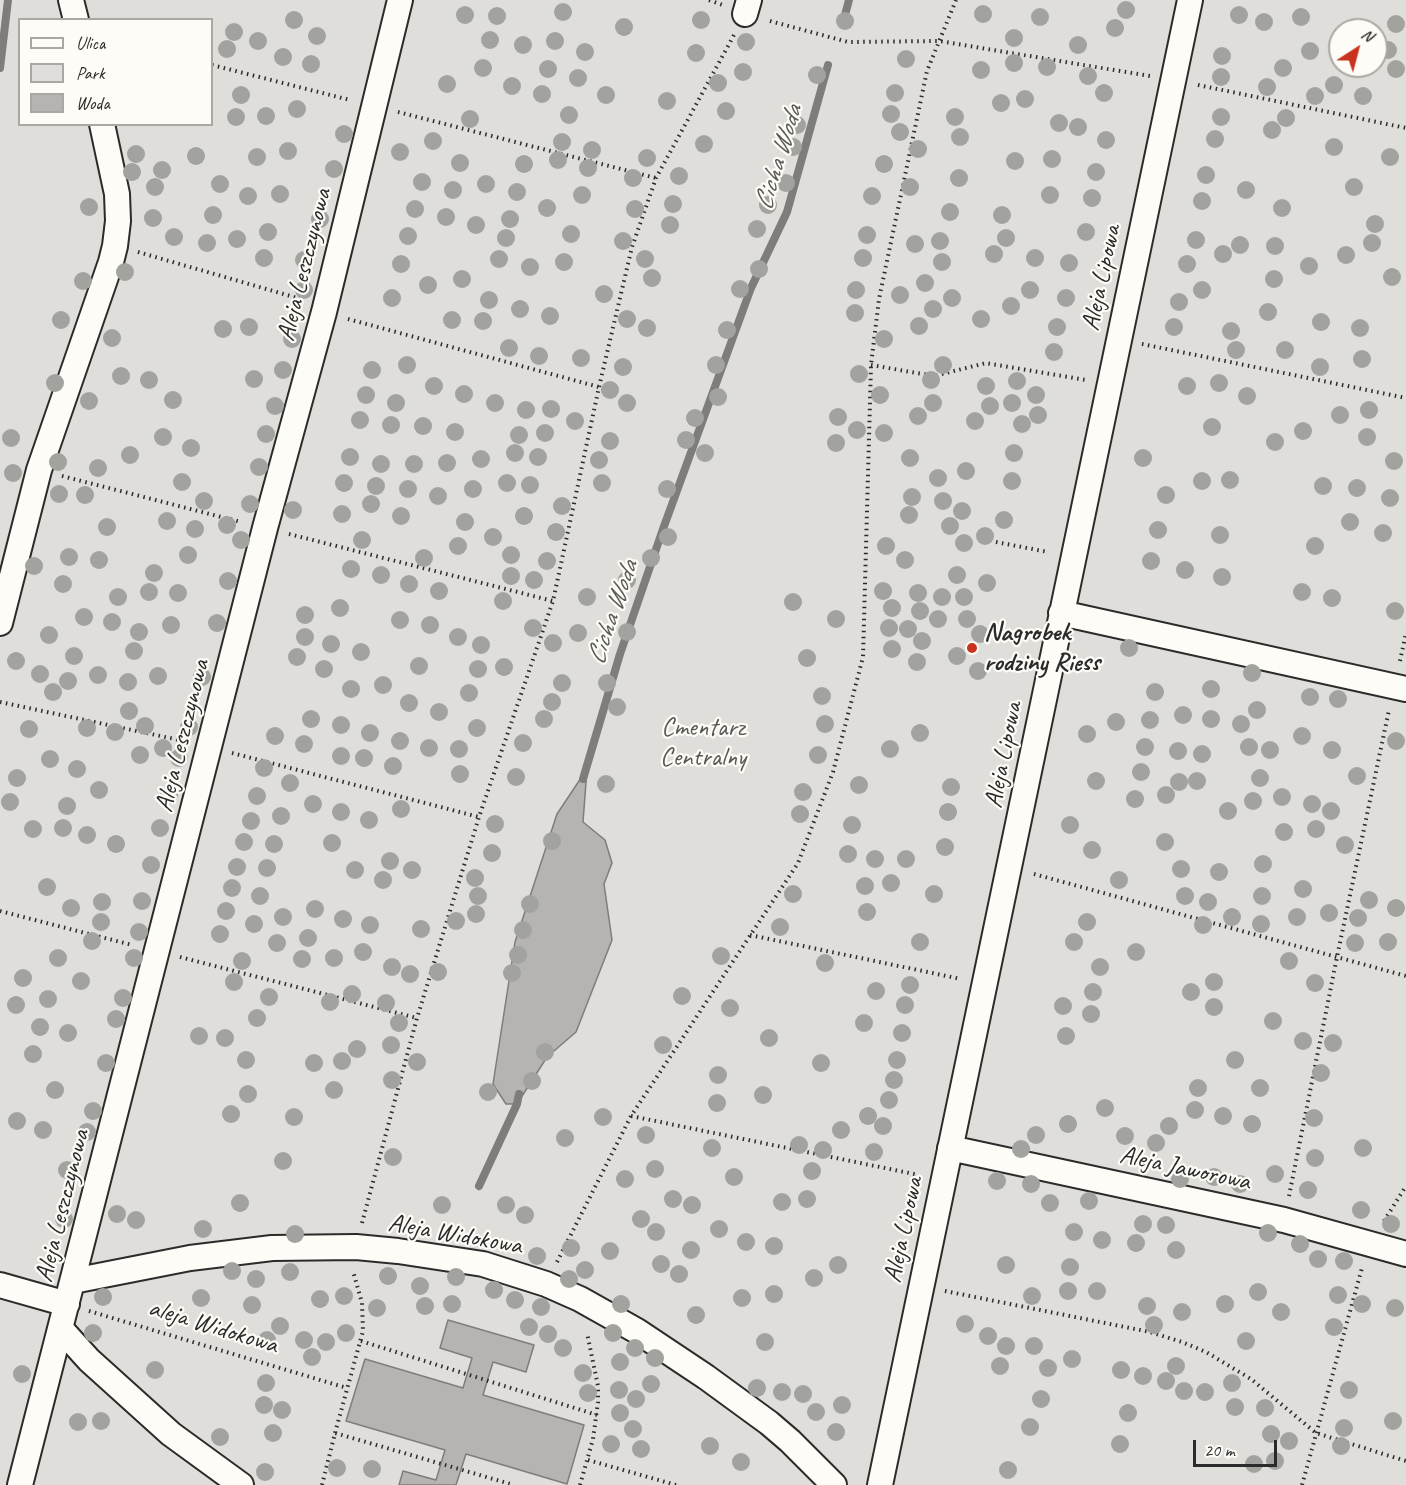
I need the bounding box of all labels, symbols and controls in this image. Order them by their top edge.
legend [18,18,213,126]
north arrow [1328,18,1388,78]
text: N [1358,24,1377,46]
text: Ulica [76,32,105,54]
text: Park [76,62,105,84]
text: Woda [76,92,110,114]
water label: Cicha Woda [748,102,810,214]
street label: Aleja Leszczynowa [271,186,339,344]
street label: Aleja Lipowa [1076,222,1128,334]
water label: Cicha Woda [580,557,646,669]
place label: Nagrobek rodziny Riess [984,617,1100,678]
marker: Nagrobek rodziny Riess [965,641,979,655]
street label: Aleja Leszczynowa [149,657,217,815]
street label: Aleja Lipowa [978,699,1030,811]
park label: Cmentarz Centralny [660,712,746,774]
street label: Aleja Leszczynowa [29,1127,97,1285]
street label: Aleja Jaworowa [1117,1140,1253,1198]
street label: Aleja Lipowa [878,1174,930,1286]
street label: Aleja Widokowa [386,1208,524,1262]
street label: aleja Widokowa [145,1293,281,1361]
scale bar [1196,1428,1280,1466]
text: 20 m [1204,1439,1235,1461]

